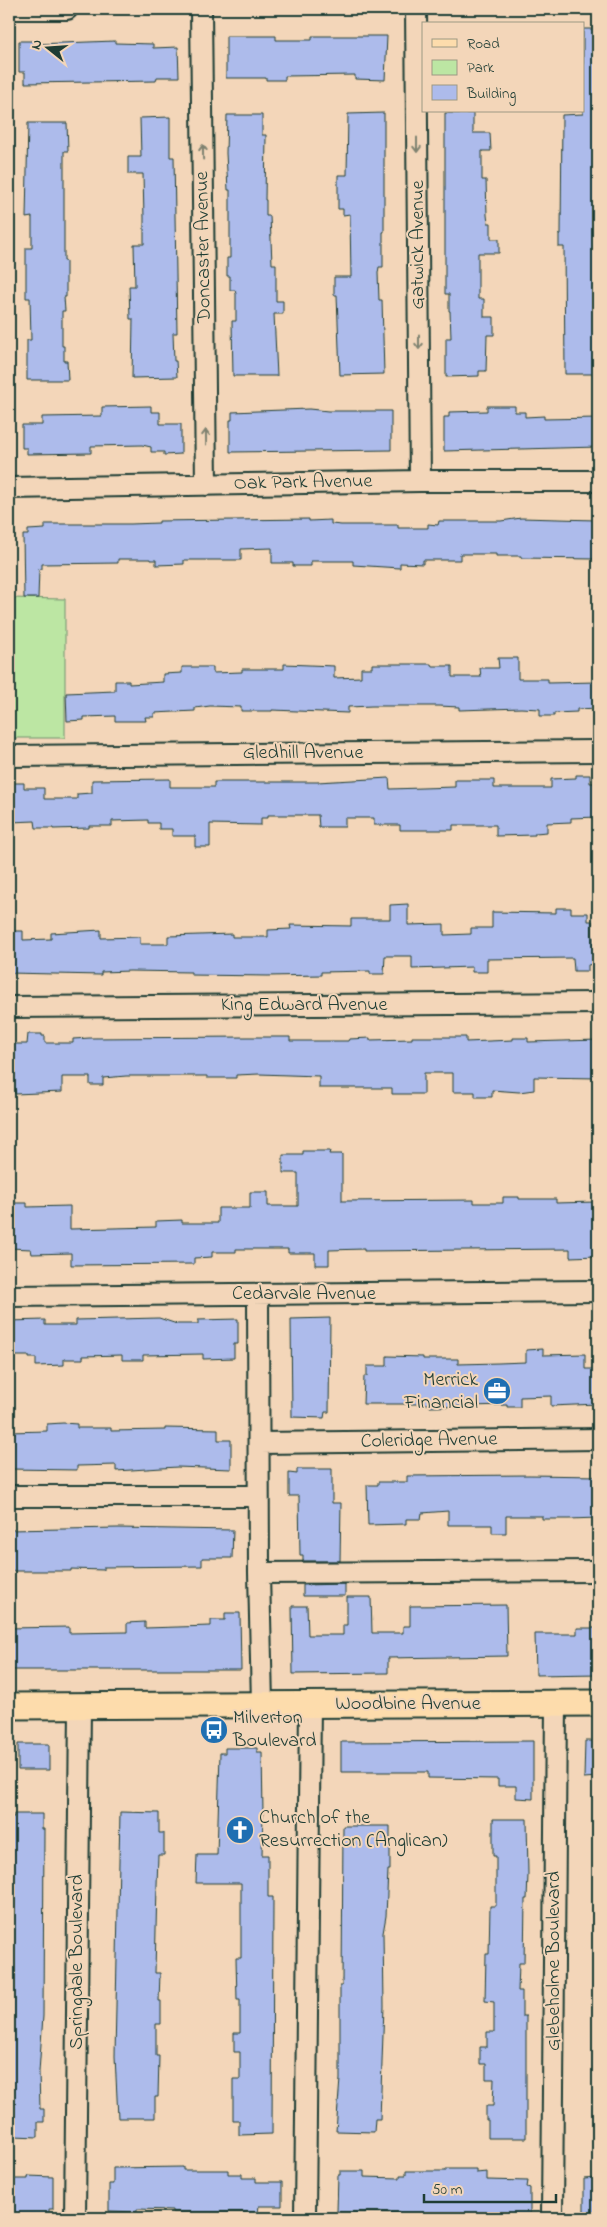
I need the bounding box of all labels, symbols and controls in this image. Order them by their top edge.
north arrow [22,22,72,72]
legend [422,22,584,112]
text: Road [467,33,500,55]
text: N [26,37,48,52]
text: Park [467,57,495,79]
text: Building [466,83,516,106]
one-way arrow [412,136,422,153]
one-way arrow [198,144,208,160]
street label: Doncaster Avenue [188,171,220,324]
street label: Gatwick Avenue [404,180,433,310]
one-way arrow [414,334,423,350]
one-way arrow [201,429,211,445]
street label: Oak Park Avenue [233,467,373,499]
street label: Gledhill Avenue [243,739,363,768]
street label: King Edward Avenue [221,991,387,1021]
street label: Cedarvale Avenue [232,1280,376,1309]
place label: Merrick Financial [403,1366,478,1418]
office icon: Merrick Financial [482,1376,512,1406]
street label: Coleridge Avenue [360,1425,498,1458]
street label: Woodbine Avenue [335,1690,481,1719]
place label: Milverton Boulevard [232,1704,317,1756]
bus stop icon: Milverton Boulevard [199,1715,229,1745]
place label: Church of the Resurrection (Anglican) [259,1804,448,1857]
church icon: Church of the Resurrection (Anglican) [225,1815,255,1845]
street label: Glebeholme Boulevard [540,1871,569,2051]
street label: Springdale Boulevard [63,1874,93,2050]
scale bar [424,2172,557,2204]
text: 50 m [432,2179,463,2201]

